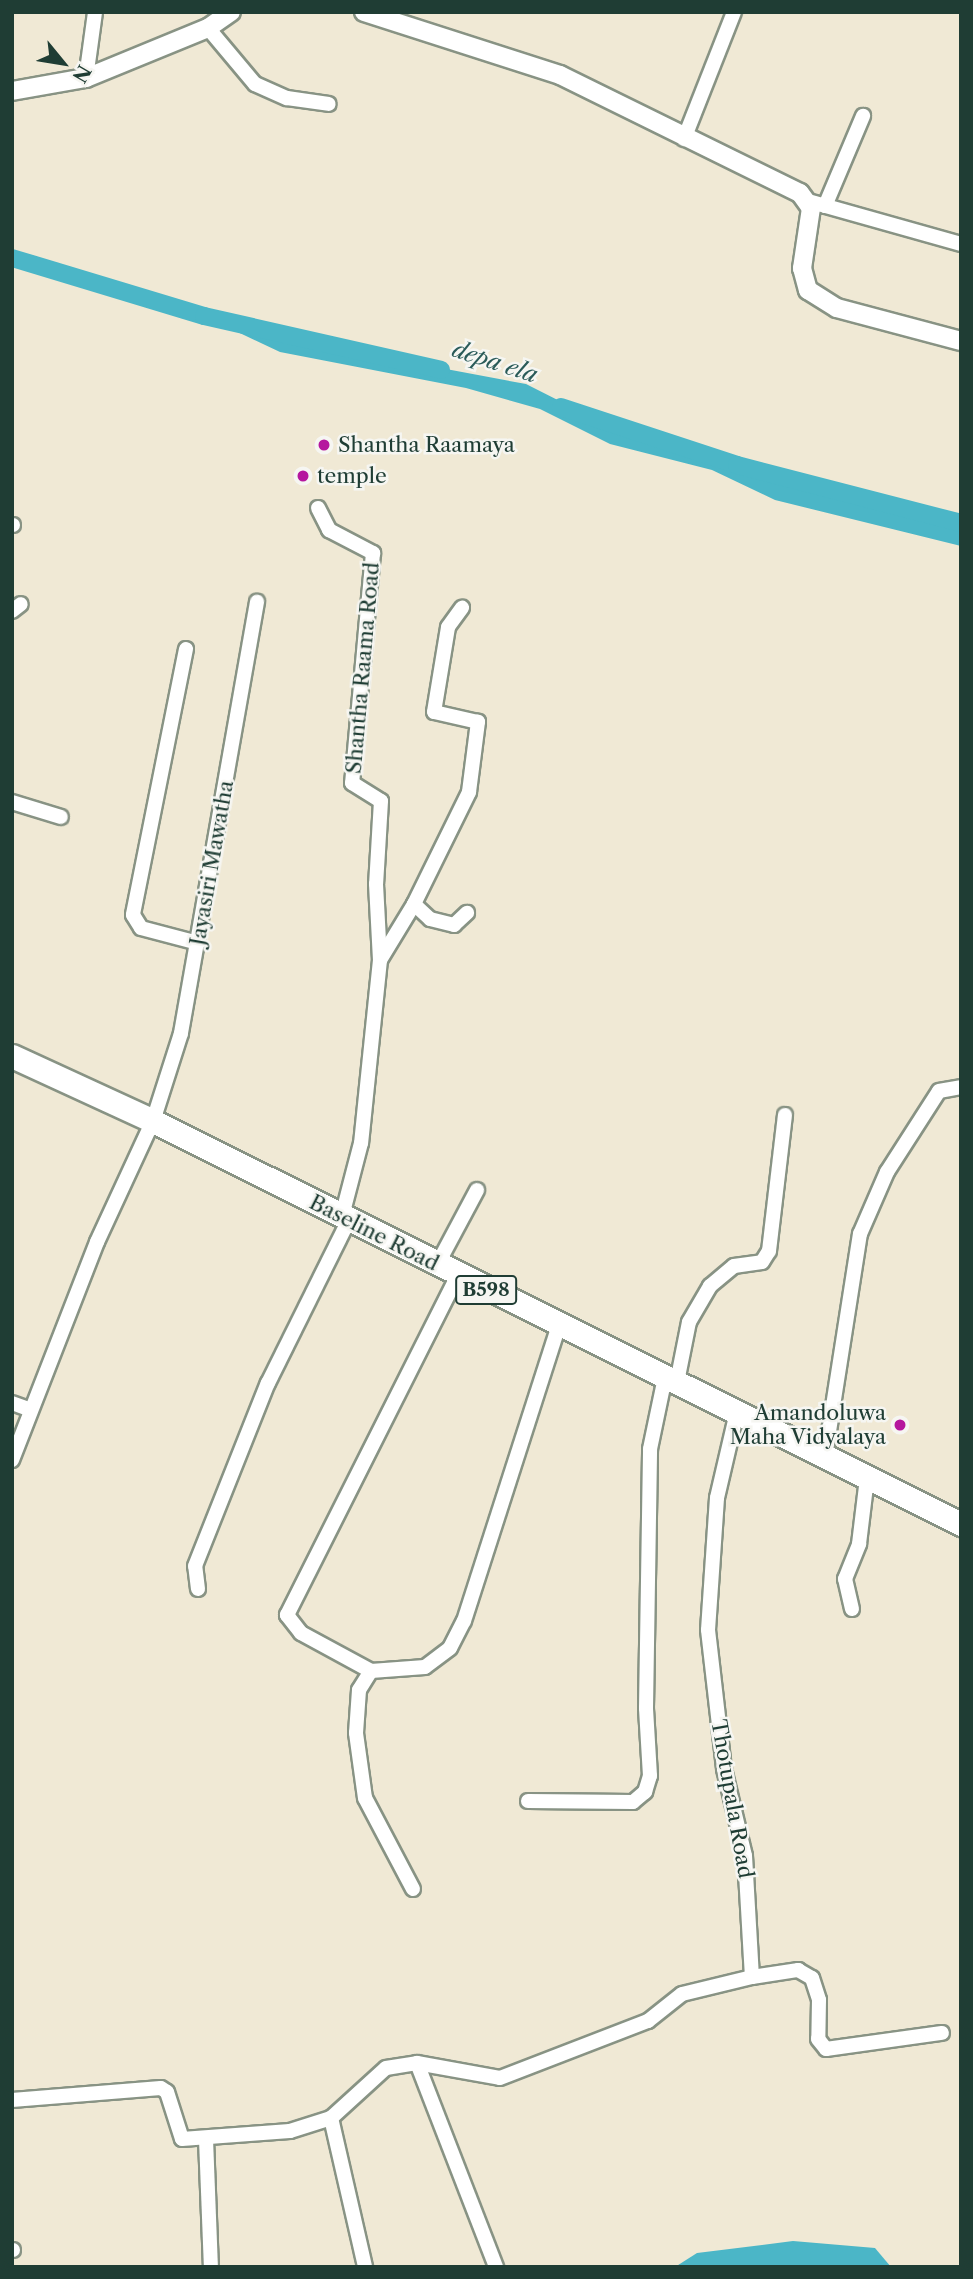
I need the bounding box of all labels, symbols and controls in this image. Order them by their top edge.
north arrow [28,28,98,98]
text: N [68,61,96,87]
water label: depa ela [449,335,541,389]
place label: Shantha Raamaya [338,432,515,458]
marker: Shantha Raamaya [316,437,332,453]
place label: temple [317,463,387,489]
marker: temple [295,468,311,484]
street label: Shantha Raama Road [341,561,385,775]
street label: Jayasiri Mawatha [185,778,239,948]
street label: Baseline Road [305,1190,443,1276]
road number: B598 [454,1274,518,1306]
place label: Amandoluwa Maha Vidyalaya [729,1400,886,1450]
marker: Amandoluwa Maha Vidyalaya [892,1417,908,1433]
street label: Thotupala Road [706,1718,758,1880]

